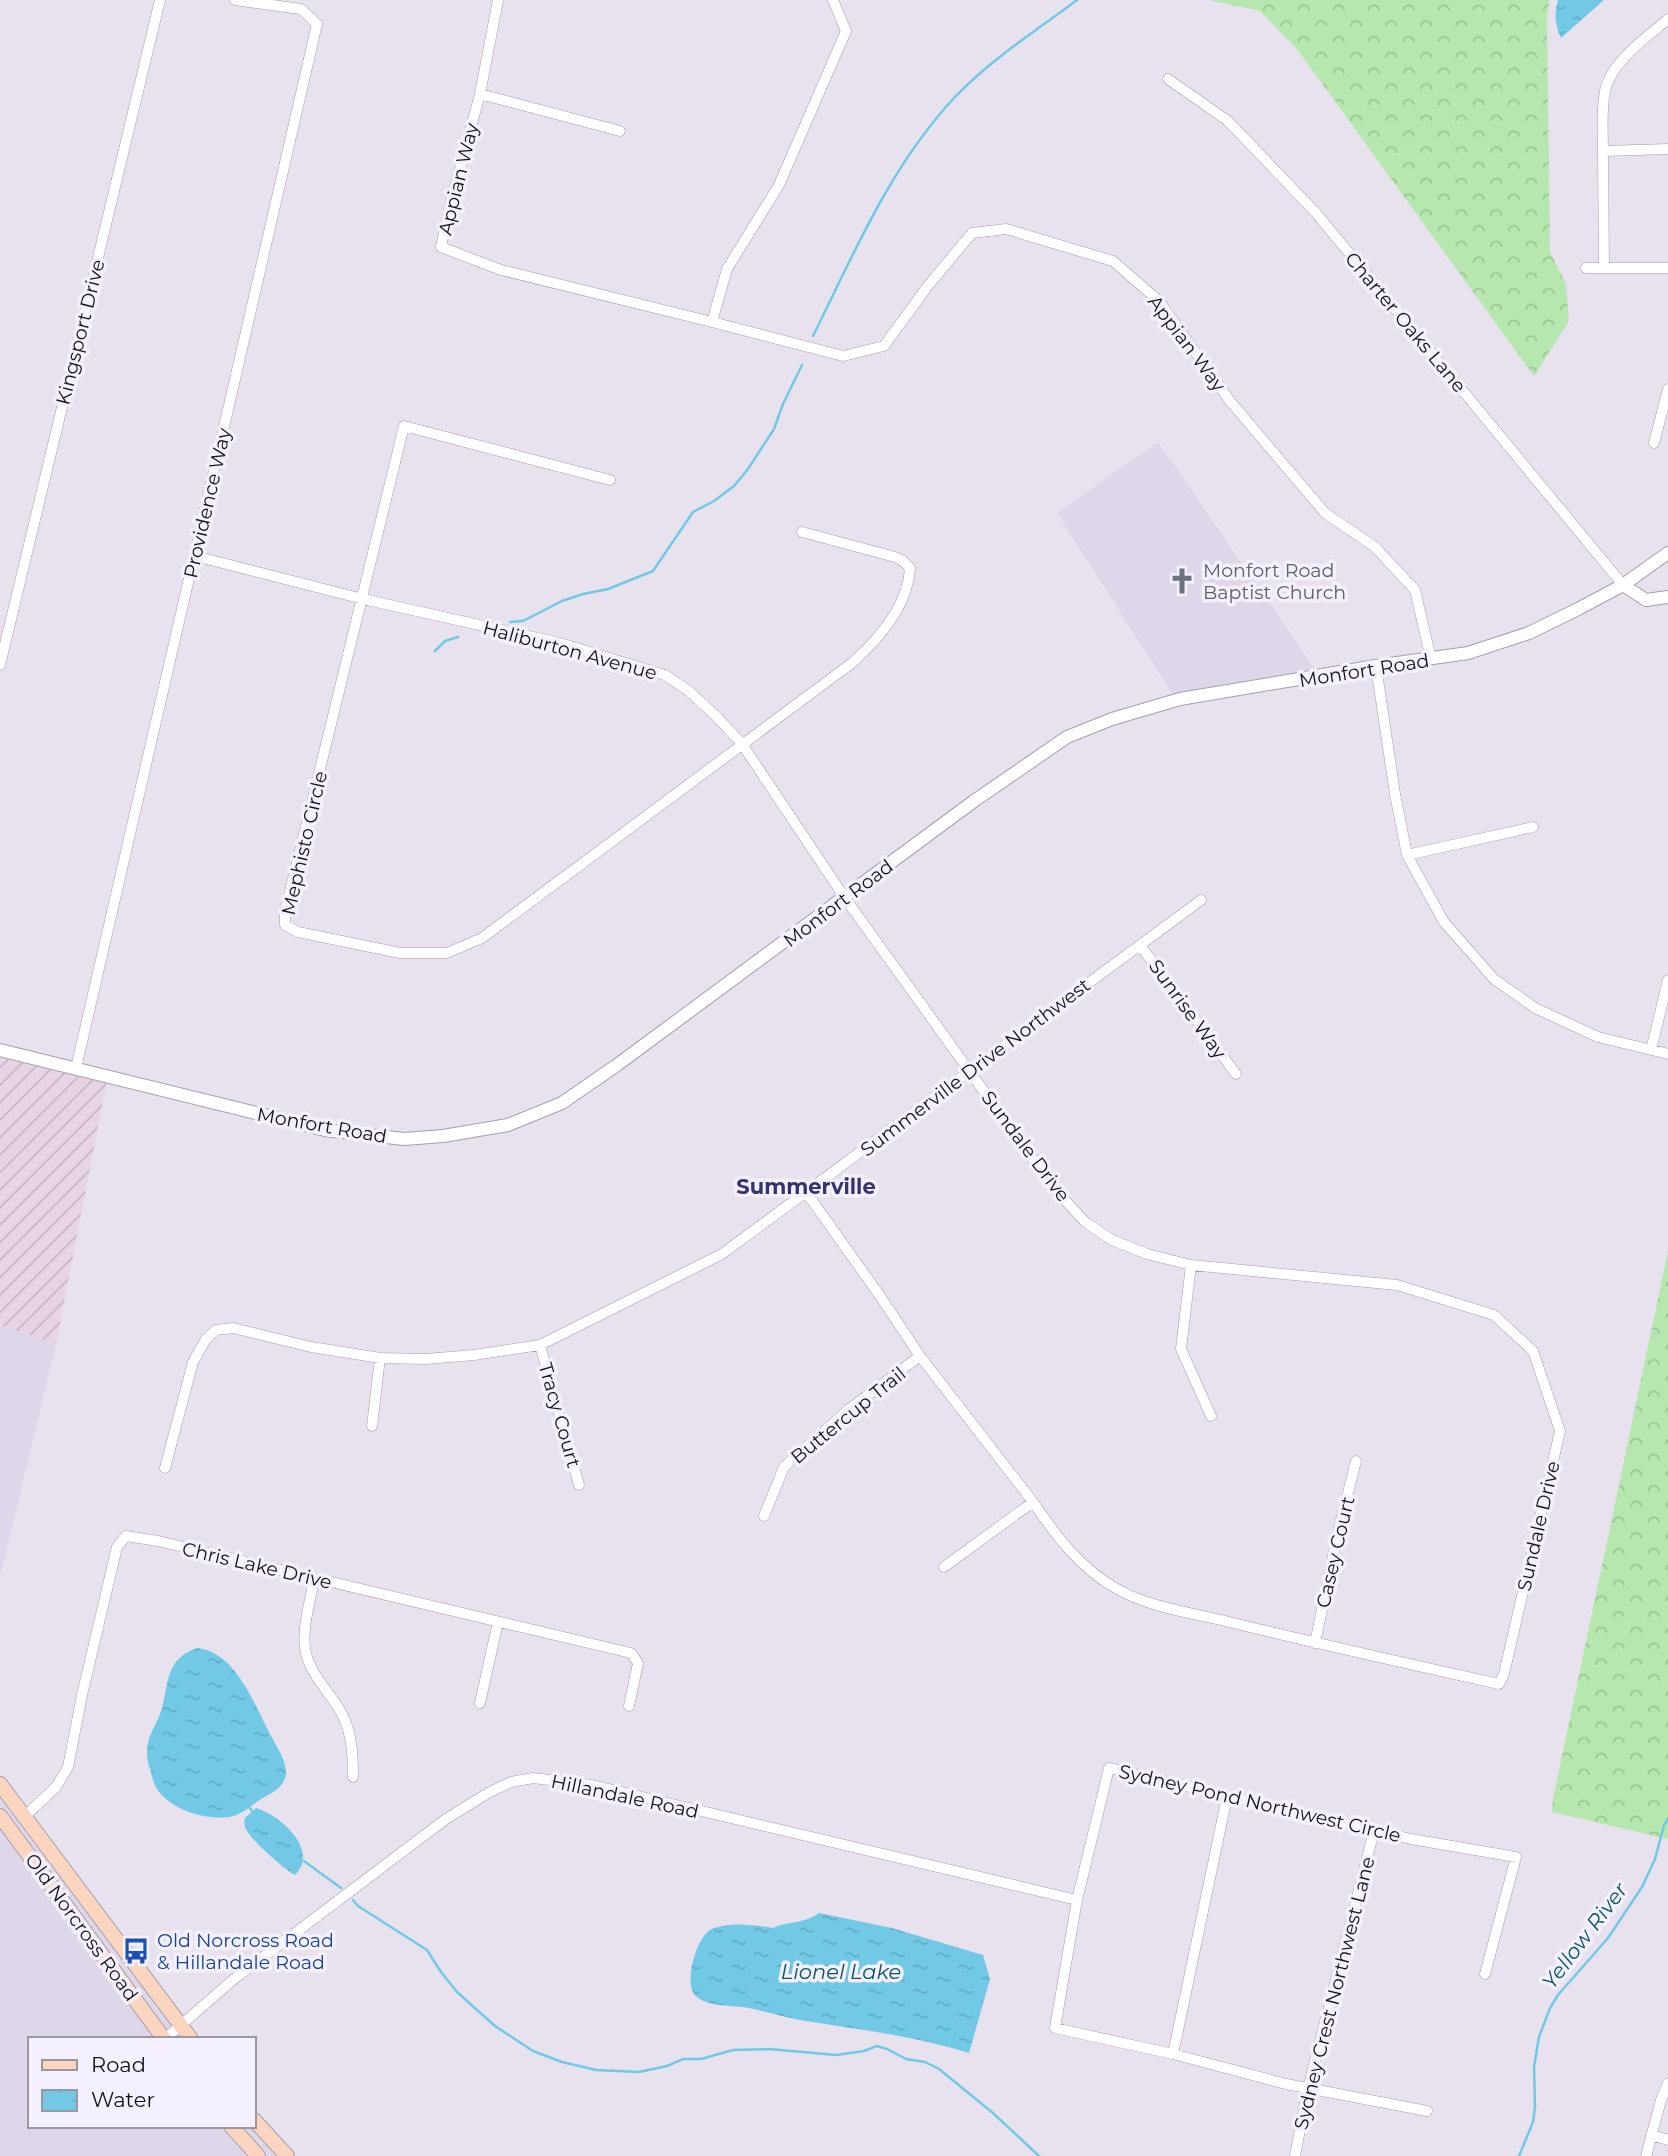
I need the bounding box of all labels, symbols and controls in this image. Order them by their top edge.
street label: Appian Way [433,120,484,238]
street label: Charter Oaks Lane [1340,247,1471,397]
street label: Kingsport Drive [51,257,110,407]
street label: Appian Way [1143,291,1231,397]
street label: Providence Way [179,425,236,580]
place label: Monfort Road Baptist Church [1203,559,1346,604]
church icon: Monfort Road Baptist Church [1167,566,1197,596]
street label: Haliburton Avenue [480,616,659,685]
street label: Monfort Road [1297,649,1431,692]
street label: Mephisto Circle [277,769,332,917]
street label: Monfort Road [779,855,898,952]
street label: Sunrise Way [1144,955,1232,1064]
street label: Summerville Drive Northwest [856,973,1095,1161]
street label: Sundale Drive [976,1086,1075,1206]
street label: Monfort Road [255,1103,389,1148]
district label: Summerville [736,1174,876,1199]
street label: Tracy Court [534,1360,586,1470]
street label: Buttercup Trail [786,1362,910,1469]
street label: Sundale Drive [1512,1459,1565,1593]
street label: Casey Court [1311,1494,1360,1610]
street label: Chris Lake Drive [180,1537,334,1594]
street label: Sydney Pond Northwest Circle [1117,1760,1403,1847]
street label: Hillandale Road [549,1770,701,1823]
street label: Old Norcross Road [20,1849,143,2006]
street label: Sydney Crest Northwest Lane [1289,1854,1380,2132]
water label: Yellow River [1537,1877,1633,1994]
place label: Old Norcross Road & Hillandale Road [157,1929,334,1974]
bus stop icon: Old Norcross Road & Hillandale Road [121,1936,151,1966]
water label: Lionel Lake [781,1959,901,1984]
legend [28,2037,256,2128]
text: Road [91,2052,146,2077]
text: Water [91,2087,155,2112]

